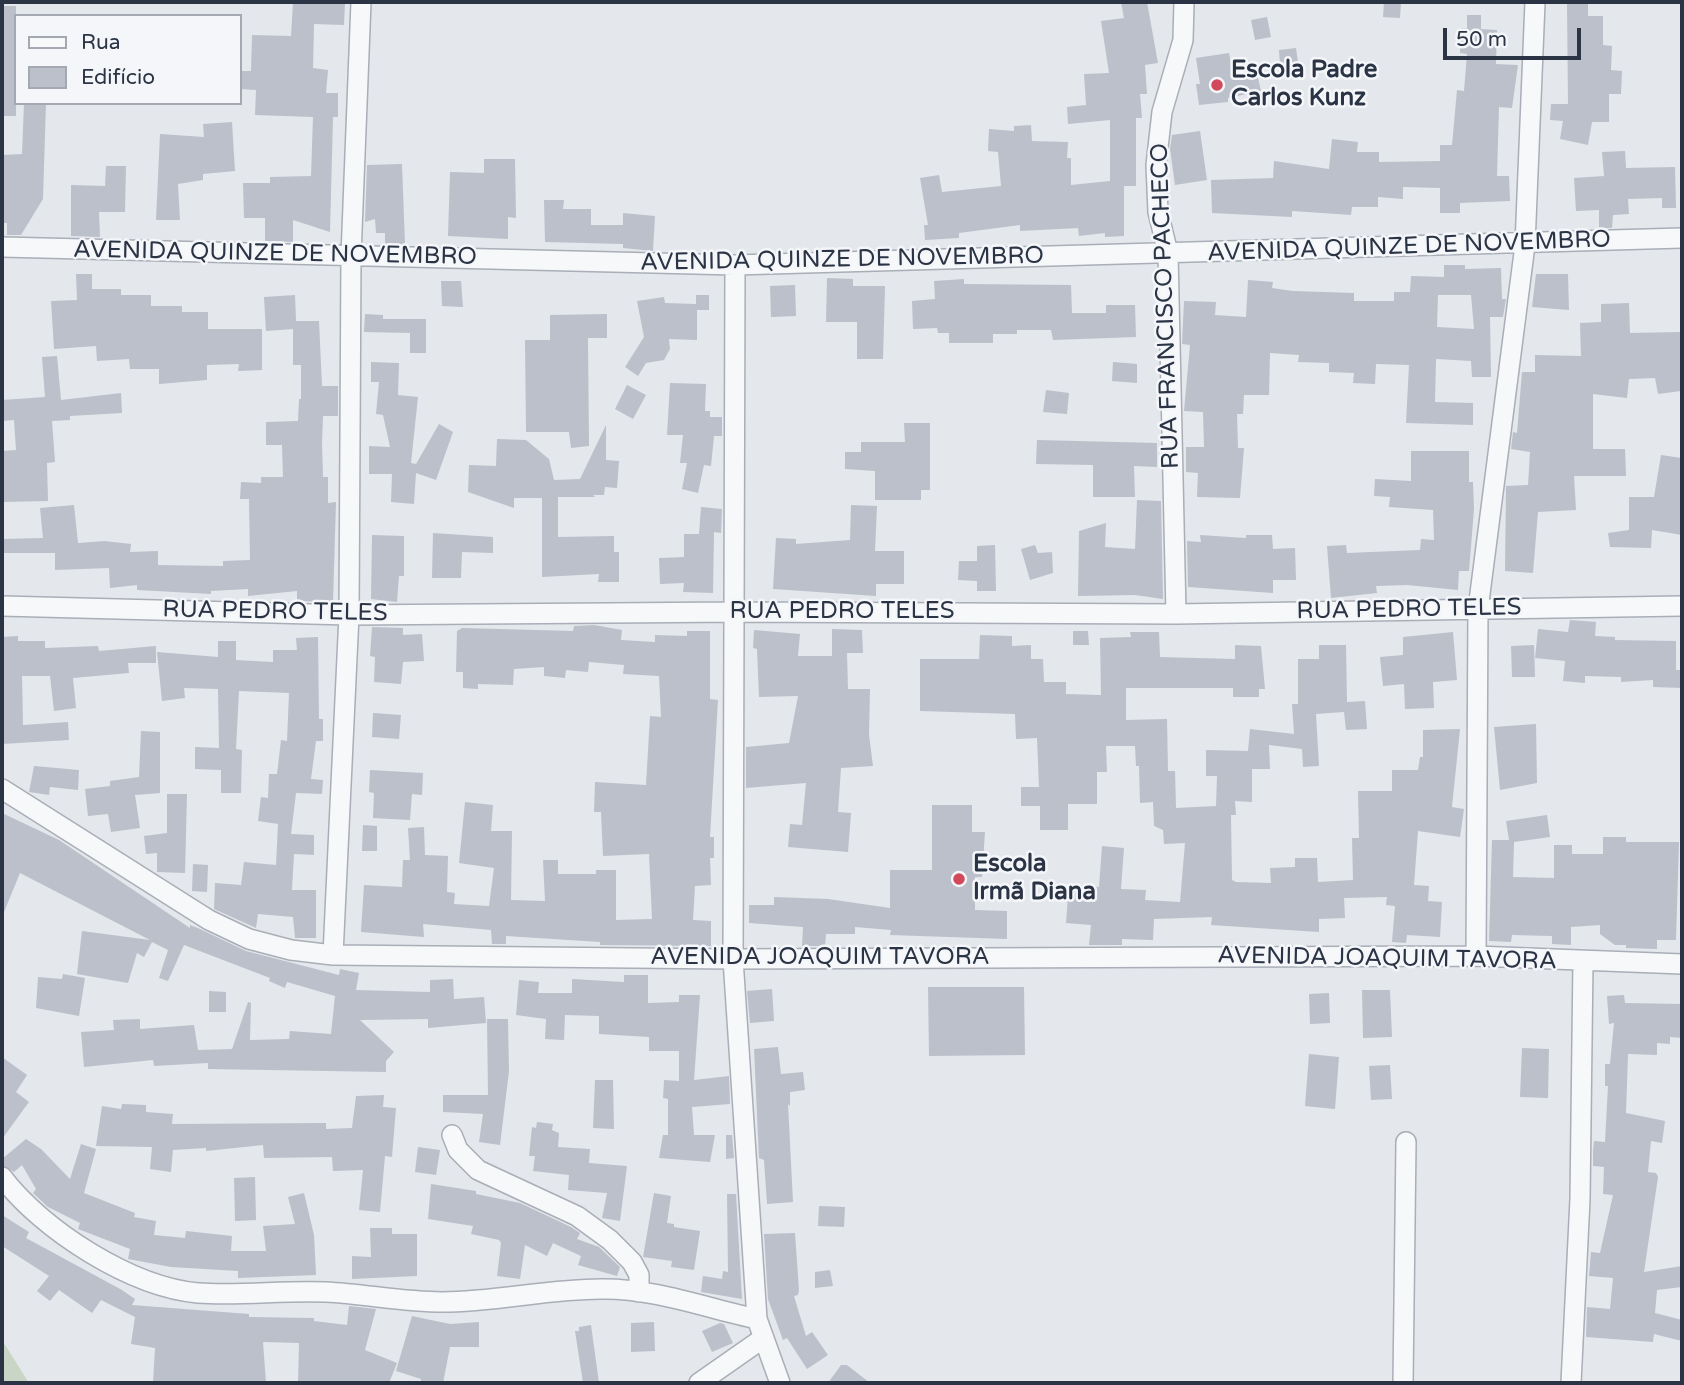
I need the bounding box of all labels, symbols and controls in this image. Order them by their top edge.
legend [14,14,242,105]
scale bar [1446,14,1584,58]
text: 50 m [1456,27,1507,52]
text: Rua [81,30,121,55]
place label: Escola Padre Carlos Kunz [1231,57,1377,113]
text: Edifício [81,65,155,90]
marker: Escola Padre Carlos Kunz [1209,77,1225,93]
street label: RUA FRANCISCO PACHECO [1146,142,1186,470]
street label: AVENIDA QUINZE DE NOVEMBRO [1207,226,1611,268]
street label: AVENIDA QUINZE DE NOVEMBRO [73,236,477,272]
street label: AVENIDA QUINZE DE NOVEMBRO [640,242,1044,278]
street label: RUA PEDRO TELES [1296,594,1522,626]
street label: RUA PEDRO TELES [162,596,388,628]
street label: RUA PEDRO TELES [729,598,955,626]
place label: Escola Irmã Diana [973,851,1096,907]
marker: Escola Irmã Diana [951,871,967,887]
street label: AVENIDA JOAQUIM TAVORA [1217,942,1557,976]
street label: AVENIDA JOAQUIM TAVORA [650,944,990,972]

